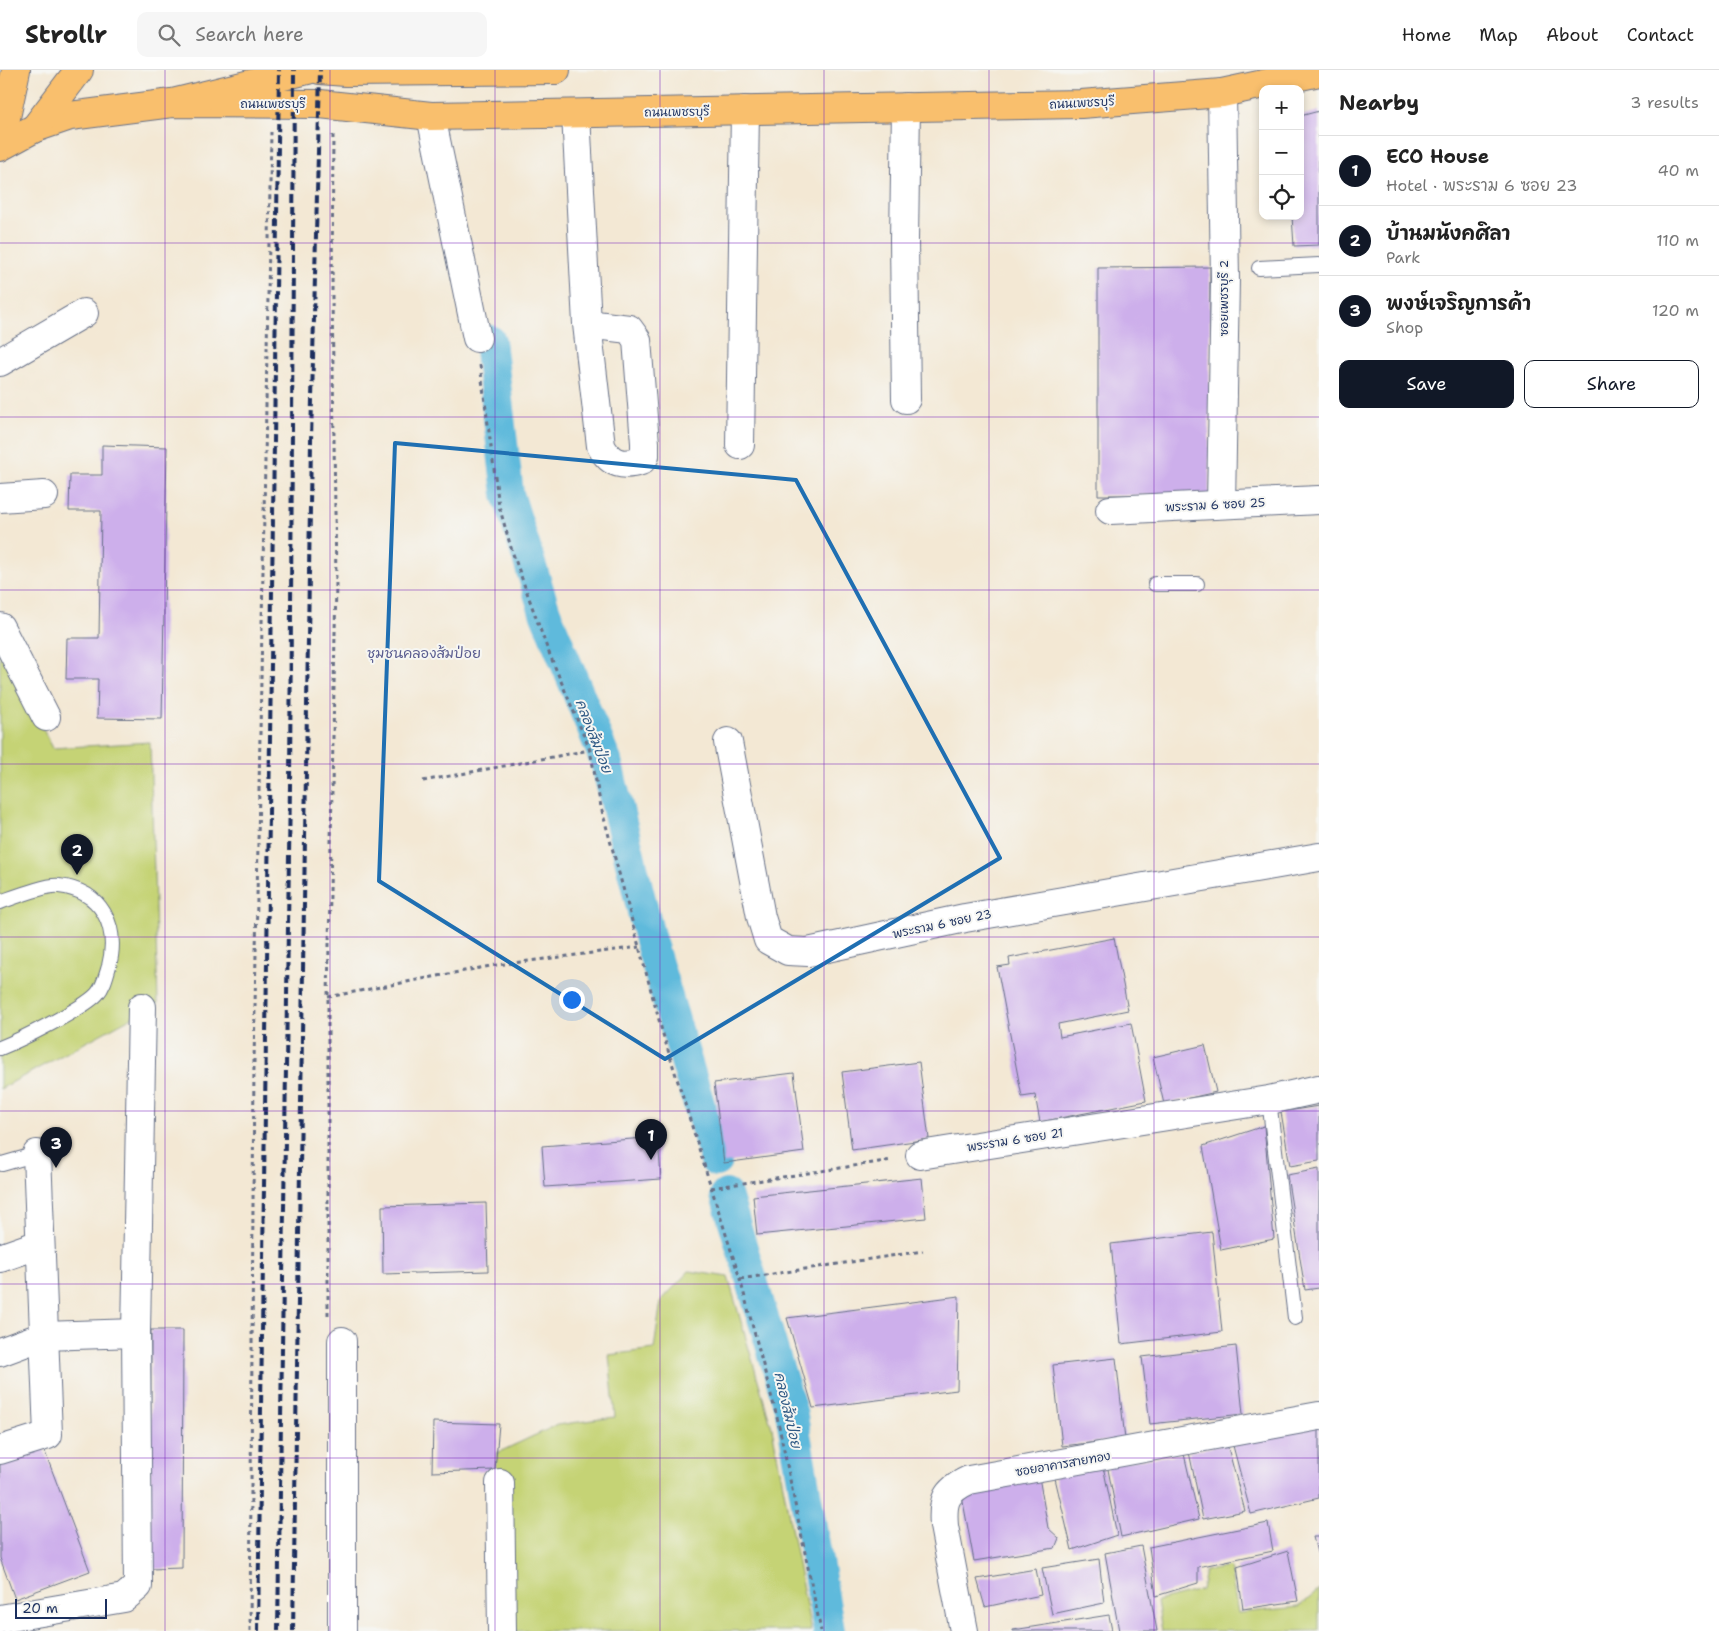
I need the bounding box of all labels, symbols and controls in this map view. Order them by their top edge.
search box [137,12,487,57]
text: Strollr [25,19,107,51]
icon: search [155,21,183,49]
text: Search here [195,22,304,47]
text: Home [1402,23,1451,47]
text: Map [1479,23,1518,47]
text: About [1546,23,1599,47]
text: Contact [1627,23,1694,47]
map controls [1259,85,1304,220]
button: + [1259,85,1304,130]
text: Nearby [1339,89,1419,117]
text: 3 results [1630,92,1699,113]
street label: ถนนเพชรบุรี [1049,93,1115,114]
street label: ถนนเพชรบุรี [240,96,306,113]
street label: ถนนเพชรบุรี [644,103,710,122]
button: − [1259,130,1304,175]
text: ECO House [1386,144,1489,169]
text: 1 [1351,160,1359,181]
text: 40 m [1657,160,1699,181]
button: locate [1259,175,1304,220]
text: Hotel · พระราม 6 ซอย 23 [1386,175,1577,196]
text: บ้านมนังคศิลา [1386,221,1510,246]
text: 2 [1349,230,1361,251]
text: 110 m [1656,230,1699,251]
text: Park [1386,247,1420,268]
street label: ซอยเพชรบุรี 2 [1216,260,1233,336]
text: พงษ์เจริญการค้า [1386,291,1531,316]
text: 3 [1349,300,1361,321]
text: 120 m [1652,300,1699,321]
text: Shop [1386,317,1423,338]
button: Save [1339,360,1514,408]
button: Share [1524,360,1699,408]
street label: พระราม 6 ซอย 25 [1165,494,1265,516]
district label: ชุมชนคลองส้มป่อย [367,644,481,663]
water label: คลองส้มป่อย [572,697,617,777]
pin: 2 [61,834,93,875]
street label: พระราม 6 ซอย 23 [891,906,993,942]
your location [559,987,585,1013]
pin: 1 [635,1119,667,1160]
street label: พระราม 6 ซอย 21 [966,1124,1064,1156]
pin: 3 [40,1127,72,1168]
water label: คลองส้มป่อย [770,1370,806,1452]
street label: ซอยอาคารสายทอง [1014,1448,1112,1480]
scale bar [15,1596,108,1619]
text: 20 m [22,1599,58,1617]

